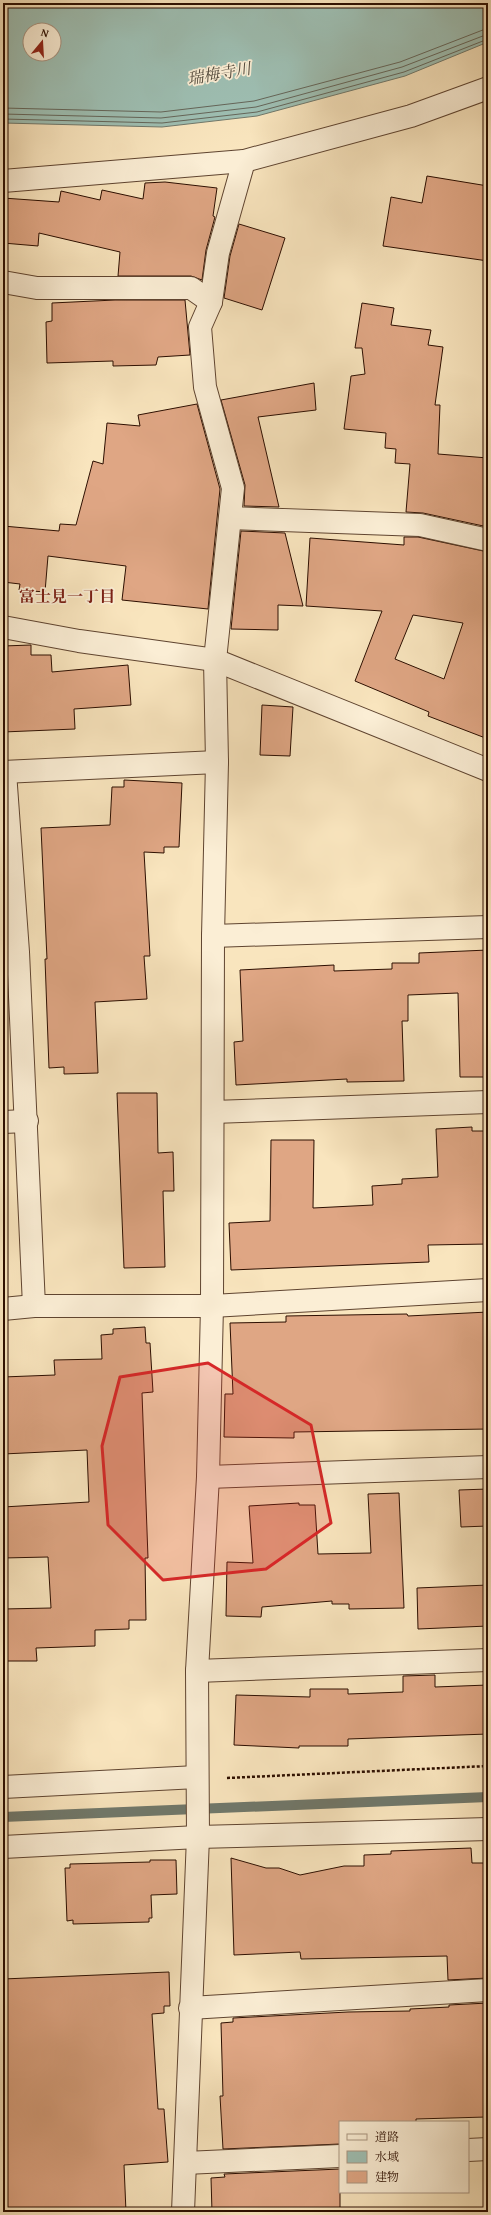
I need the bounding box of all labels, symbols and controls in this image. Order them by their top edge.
north arrow [22,22,62,62]
text: N [39,24,52,41]
water label: 瑞梅寺川 [185,55,255,90]
district label: 富士見一丁目 [19,584,115,608]
legend [339,2121,469,2193]
text: 道路 [375,2128,399,2145]
text: 水域 [375,2148,399,2165]
text: 建物 [375,2168,399,2185]

